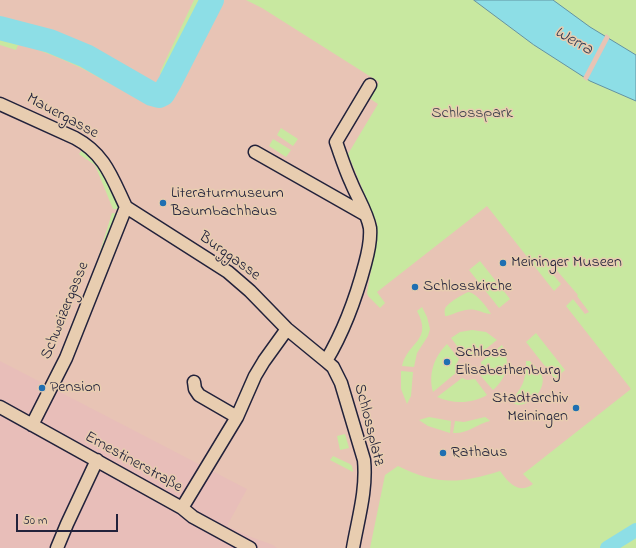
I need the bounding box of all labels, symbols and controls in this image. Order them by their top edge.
water label: Werra [550,23,596,61]
street label: Mauergasse [23,90,101,144]
park label: Schlosspark [431,104,513,124]
place label: Literaturmuseum Baumbachhaus [171,184,284,222]
marker: Literaturmuseum Baumbachhaus [158,198,168,208]
street label: Burggasse [195,228,263,286]
place label: Meininger Museen [511,253,622,273]
marker: Meininger Museen [498,258,508,268]
street label: Schweizergasse [38,259,94,363]
place label: Schlosskirche [423,277,512,297]
marker: Schlosskirche [410,282,420,292]
place label: Schloss Elisabethenburg [455,343,560,381]
marker: Schloss Elisabethenburg [442,357,452,367]
place label: Pension [50,378,101,398]
street label: Schlossplatz [349,382,387,468]
marker: Pension [37,383,47,393]
place label: Stadtarchiv Meiningen [492,389,568,427]
marker: Stadtarchiv Meiningen [571,403,581,413]
street label: Ernestinerstraße [81,428,185,498]
place label: Rathaus [451,443,507,463]
marker: Rathaus [438,448,448,458]
scale bar [18,506,120,532]
text: 50 m [23,512,47,530]

